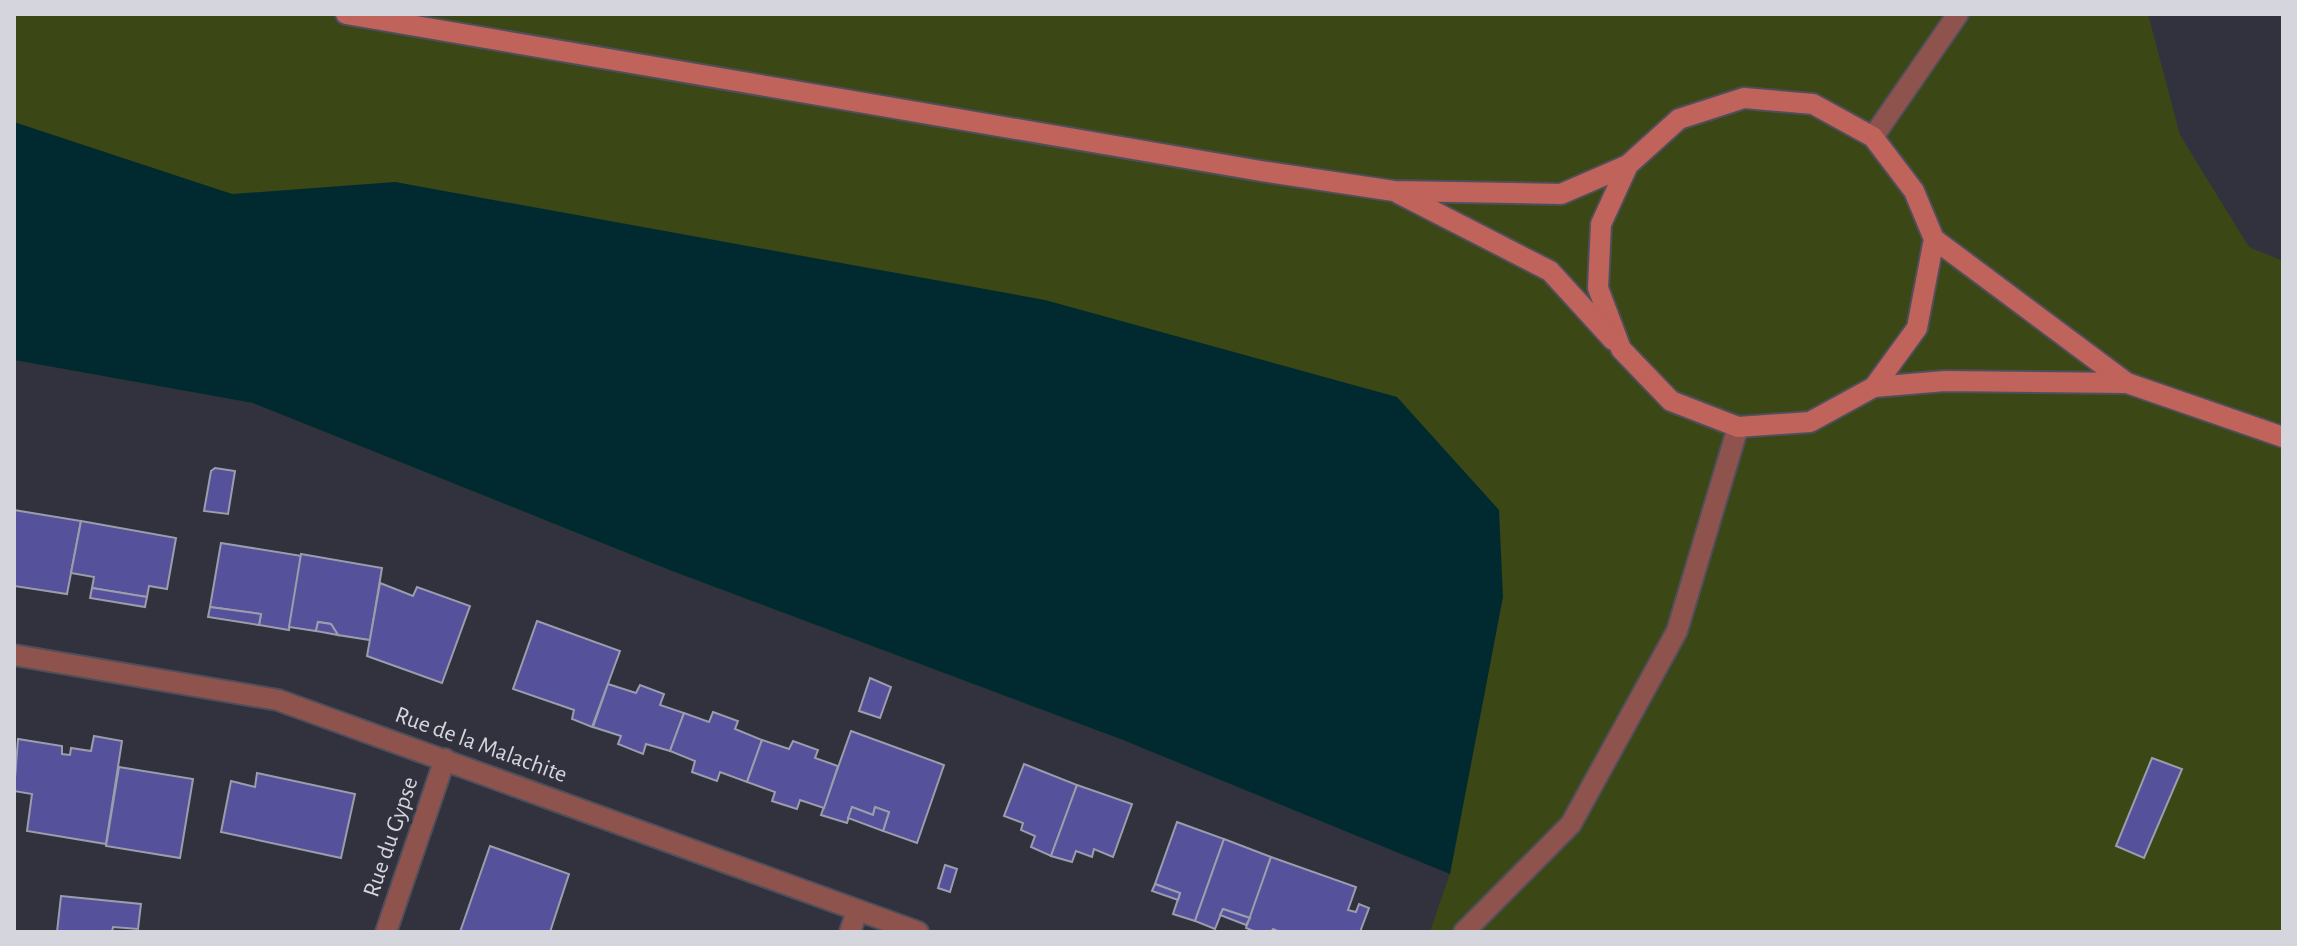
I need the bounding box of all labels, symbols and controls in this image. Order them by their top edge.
street label: Rue de la Malachite [392,703,570,787]
street label: Rue du Gypse [359,774,423,900]

